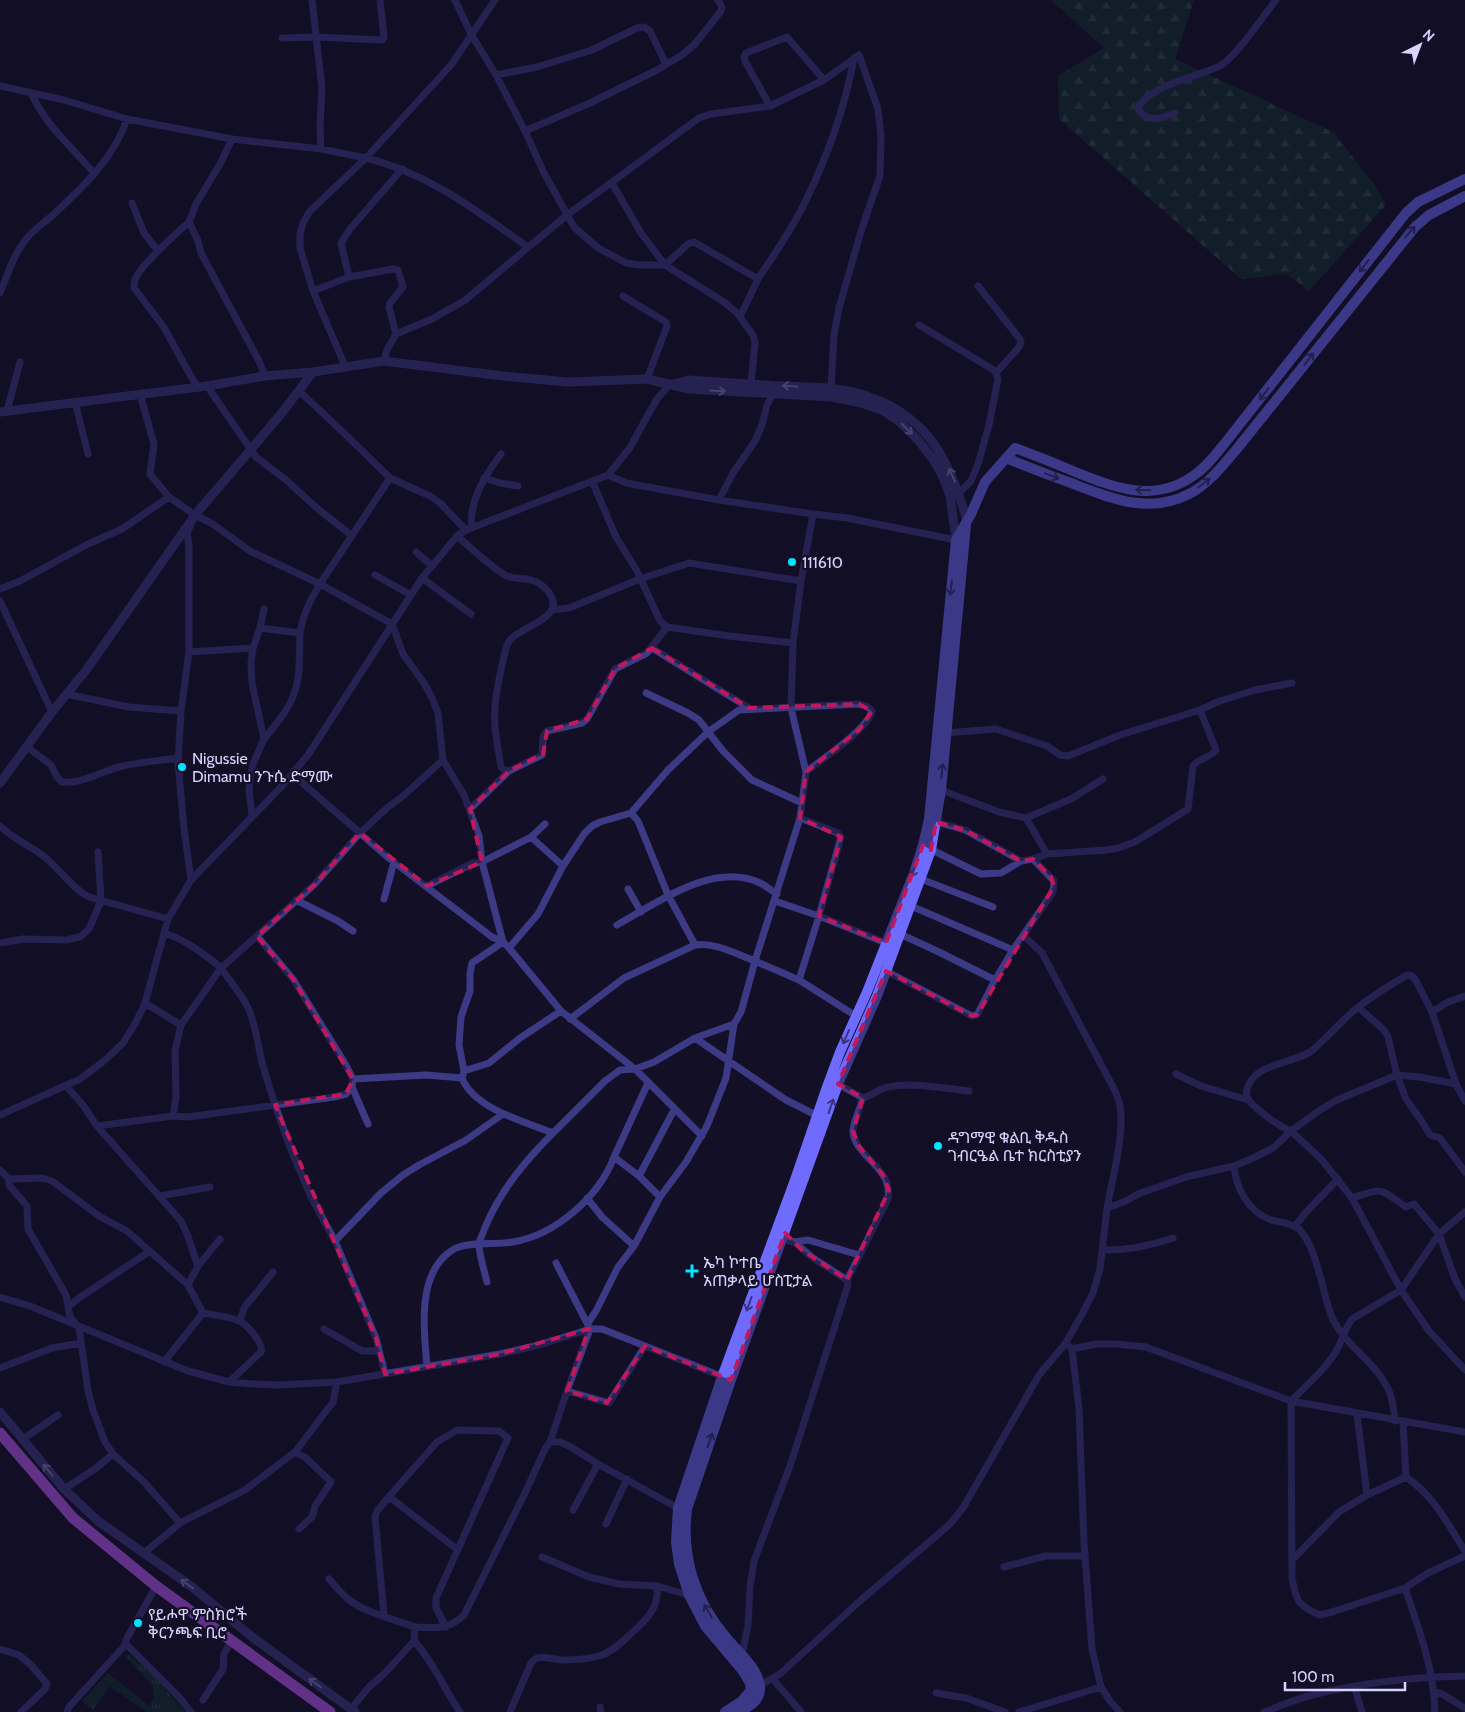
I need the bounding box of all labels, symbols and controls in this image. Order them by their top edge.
north arrow [1395,20,1445,70]
text: N [1419,25,1438,45]
one-way arrow [1404,226,1416,239]
one-way arrow [1359,259,1369,273]
one-way arrow [1303,353,1314,366]
one-way arrow [782,382,798,391]
one-way arrow [710,386,726,395]
one-way arrow [1258,387,1269,400]
one-way arrow [901,423,913,435]
one-way arrow [946,468,956,483]
one-way arrow [1044,472,1059,481]
one-way arrow [1197,478,1211,488]
one-way arrow [1135,486,1151,495]
place label: 111610 [802,553,843,572]
marker: 111610 [786,556,798,568]
one-way arrow [946,580,956,596]
place label: Nigussie Dimamu ንጉሴ ድማሙ [192,749,333,786]
marker: Nigussie Dimamu ንጉሴ ድማሙ [176,761,188,773]
one-way arrow [938,763,947,779]
one-way arrow [909,862,918,877]
one-way arrow [841,1029,851,1044]
one-way arrow [827,1098,836,1114]
place label: ዳግማዊ ቁልቢ ቅዱስ ገብርዔል ቤተ ክርስቲያን [948,1128,1081,1165]
marker: ዳግማዊ ቁልቢ ቅዱስ ገብርዔል ቤተ ክርስቲያን [932,1140,944,1152]
place label: ኤካ ኮተቤ አጠቃላይ ሆስፒታል [703,1253,813,1290]
marker: ኤካ ኮተቤ አጠቃላይ ሆስፒታል [685,1264,699,1278]
one-way arrow [744,1296,753,1312]
one-way arrow [706,1432,716,1448]
one-way arrow [43,1464,54,1477]
one-way arrow [180,1579,194,1589]
place label: የይሖዋ ምስክሮች ቅርንጫፍ ቢሮ [148,1605,247,1642]
one-way arrow [702,1605,712,1619]
marker: የይሖዋ ምስክሮች ቅርንጫፍ ቢሮ [132,1617,144,1629]
scale bar [1285,1660,1405,1692]
text: 100 m [1292,1668,1334,1686]
one-way arrow [309,1678,322,1689]

